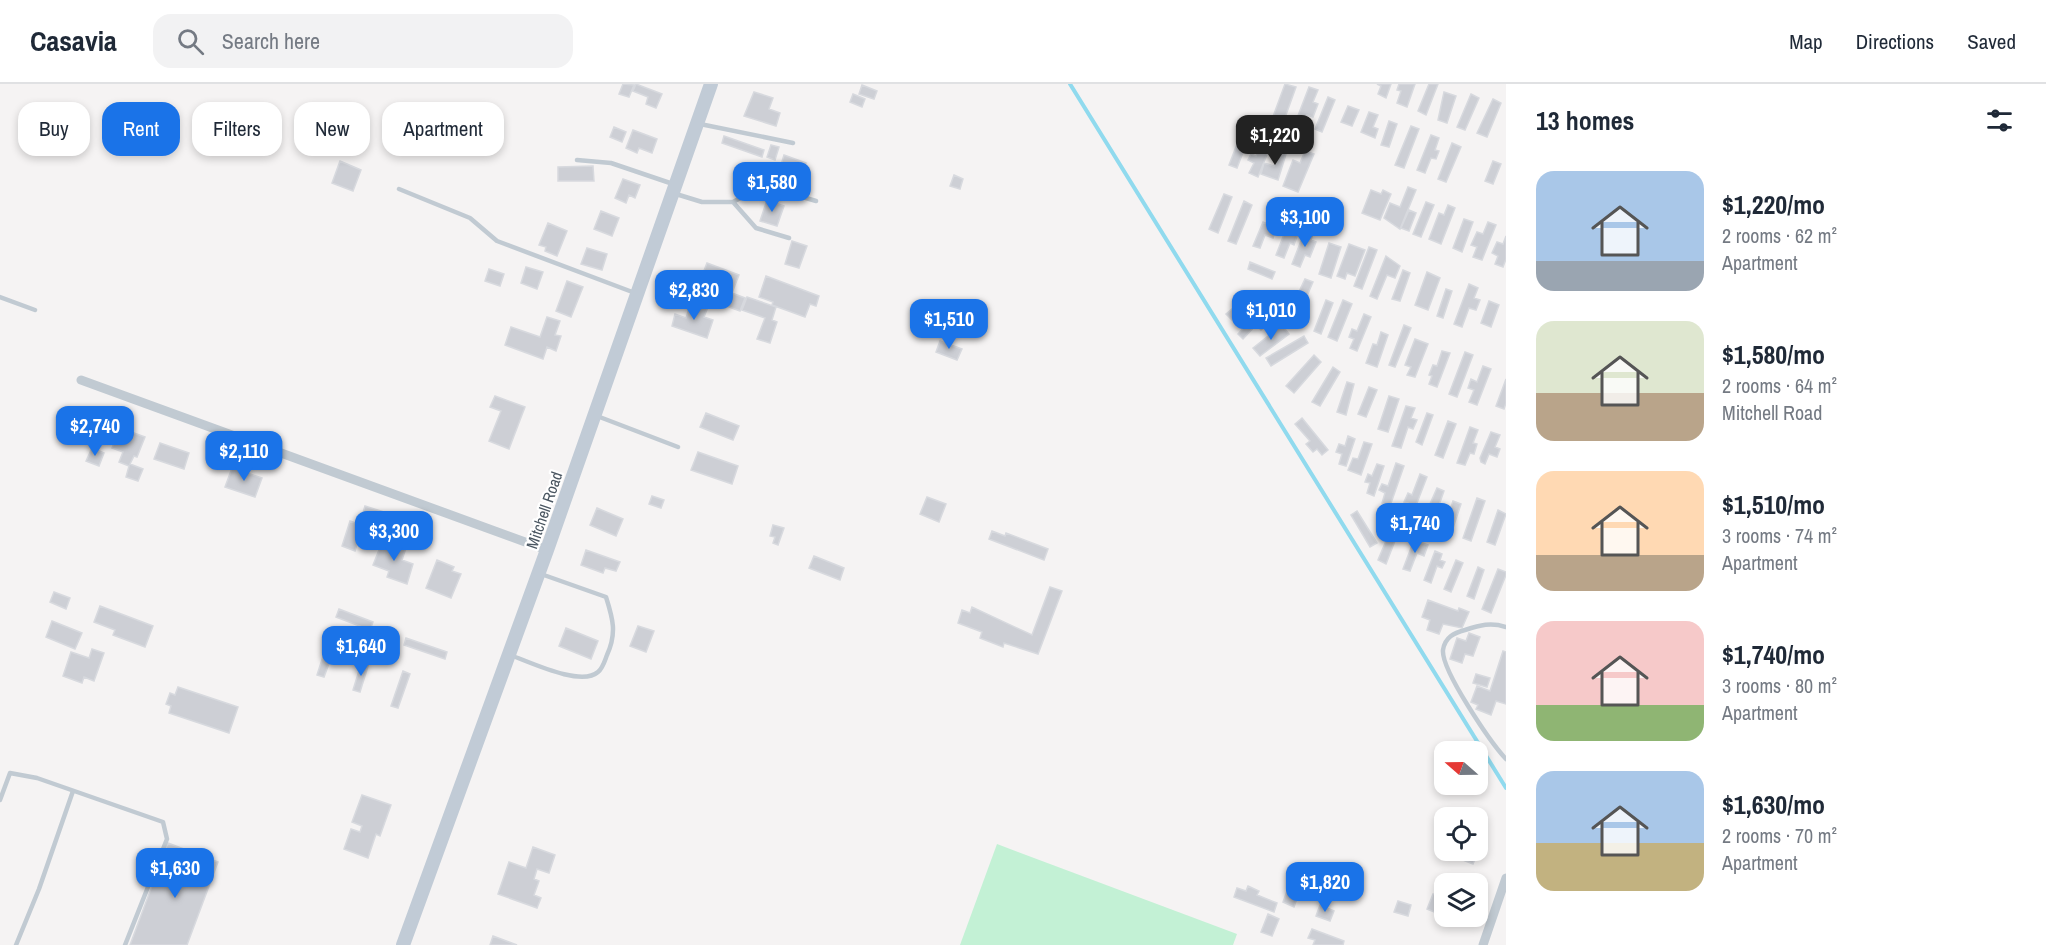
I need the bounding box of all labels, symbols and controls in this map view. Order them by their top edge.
search box [153,14,573,68]
text: Casavia [30,22,117,60]
icon: search [174,25,207,58]
text: Search here [222,26,320,56]
text: Map [1789,27,1823,56]
text: Directions [1856,27,1934,56]
text: Saved [1967,27,2016,56]
chip: Buy [18,102,90,156]
chip: Rent [102,102,180,156]
chip: Filters [192,102,282,156]
chip: New [294,102,370,156]
chip: Apartment [382,102,504,156]
text: 13 homes [1536,103,1634,138]
icon: filters [1983,104,2016,137]
pin: $1,220 [1226,115,1324,166]
text: $1,220 [1250,121,1300,148]
pin: $1,580 [723,162,821,213]
text: $1,580 [747,168,797,195]
text: $1,220/mo [1722,187,1825,222]
icon: home [1584,195,1656,267]
pin: $3,100 [1256,197,1354,248]
text: $3,100 [1280,203,1330,230]
text: 2 rooms · 62 m² [1722,222,1837,249]
text: Apartment [1722,249,1798,276]
pin: $2,830 [645,270,743,321]
text: $2,830 [669,276,719,303]
pin: $1,010 [1222,290,1320,341]
text: $1,010 [1246,296,1296,323]
pin: $1,510 [900,299,998,350]
text: $1,510 [924,305,974,332]
text: $1,580/mo [1722,337,1825,372]
icon: home [1584,345,1656,417]
text: 2 rooms · 64 m² [1722,372,1837,399]
text: Mitchell Road [1722,399,1822,426]
pin: $2,740 [46,406,144,457]
text: $2,740 [70,412,120,439]
pin: $2,110 [195,431,293,482]
text: $2,110 [219,437,269,464]
street label: Mitchell Road [521,468,567,552]
text: $1,510/mo [1722,487,1825,522]
icon: home [1584,495,1656,567]
pin: $1,740 [1366,503,1464,554]
text: $1,740 [1390,509,1440,536]
pin: $3,300 [345,511,443,562]
text: $3,300 [369,517,419,544]
text: 3 rooms · 74 m² [1722,522,1837,549]
text: Apartment [1722,549,1798,576]
pin: $1,640 [312,626,410,677]
text: $1,640 [336,632,386,659]
text: $1,740/mo [1722,637,1825,672]
icon: home [1584,645,1656,717]
text: 3 rooms · 80 m² [1722,672,1837,699]
text: Apartment [1722,699,1798,726]
north arrow [1434,741,1488,795]
map controls [1434,741,1488,927]
text: $1,630/mo [1722,787,1825,822]
icon: home [1584,795,1656,867]
button: locate [1434,807,1488,861]
text: 2 rooms · 70 m² [1722,822,1837,849]
pin: $1,630 [126,848,224,899]
text: Apartment [1722,849,1798,876]
text: $1,630 [150,854,200,881]
pin: $1,820 [1276,862,1374,913]
text: $1,820 [1300,868,1350,895]
button: layers [1434,873,1488,927]

